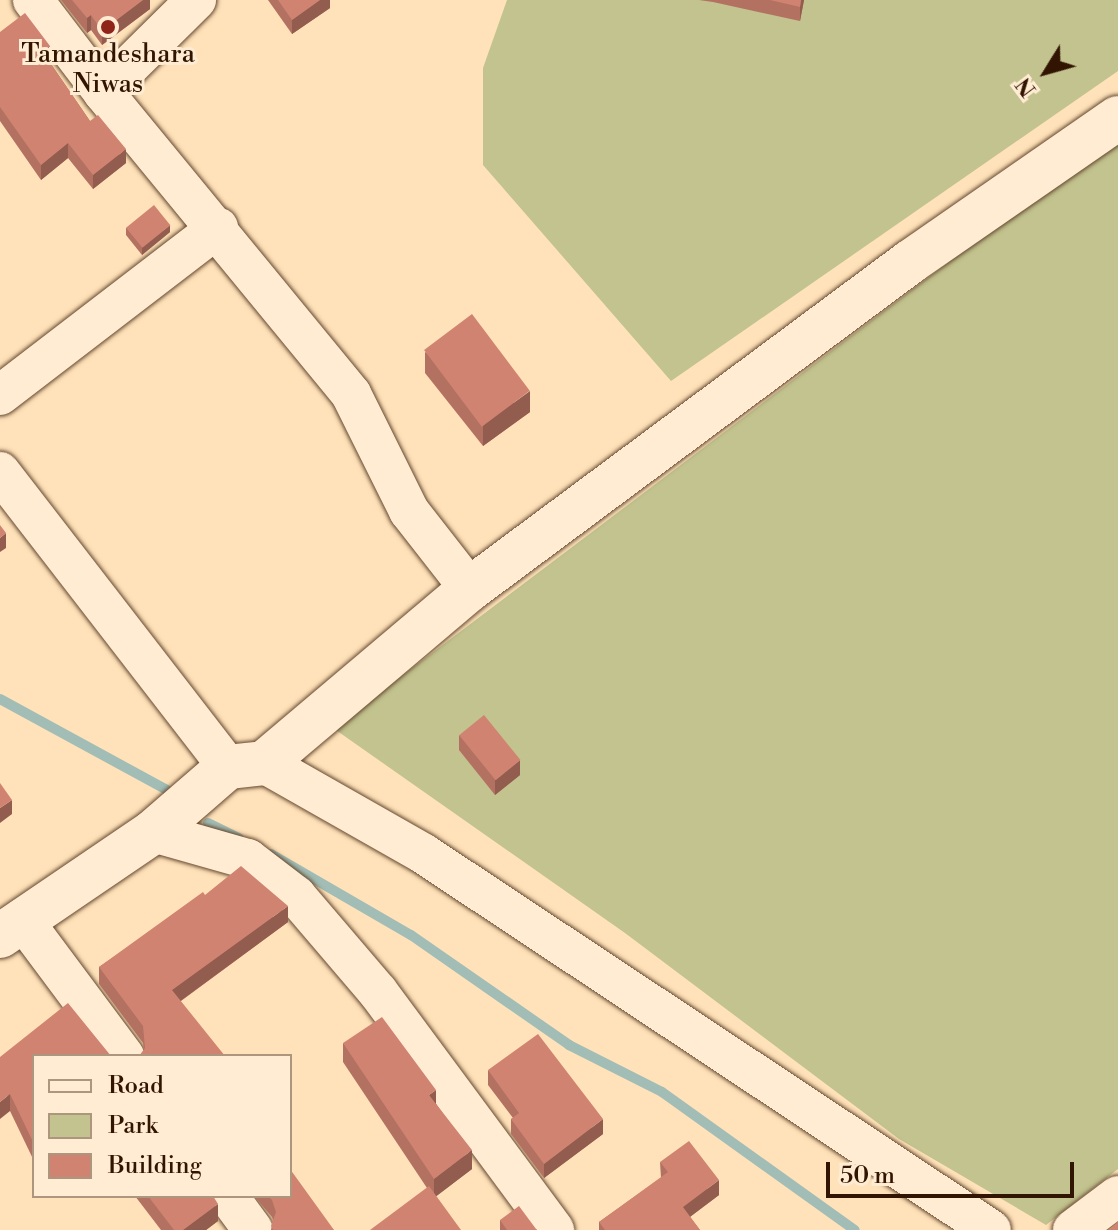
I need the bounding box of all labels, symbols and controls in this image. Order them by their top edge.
marker: Tamandeshara Niwas [99,18,117,36]
north arrow [1006,32,1086,112]
place label: Tamandeshara Niwas [21,39,195,100]
text: N [1010,72,1042,102]
legend [32,1054,292,1198]
text: Road [108,1071,164,1101]
text: Park [108,1111,158,1141]
scale bar [830,1146,1078,1196]
text: Building [108,1151,202,1181]
text: 50 m [840,1161,895,1191]

